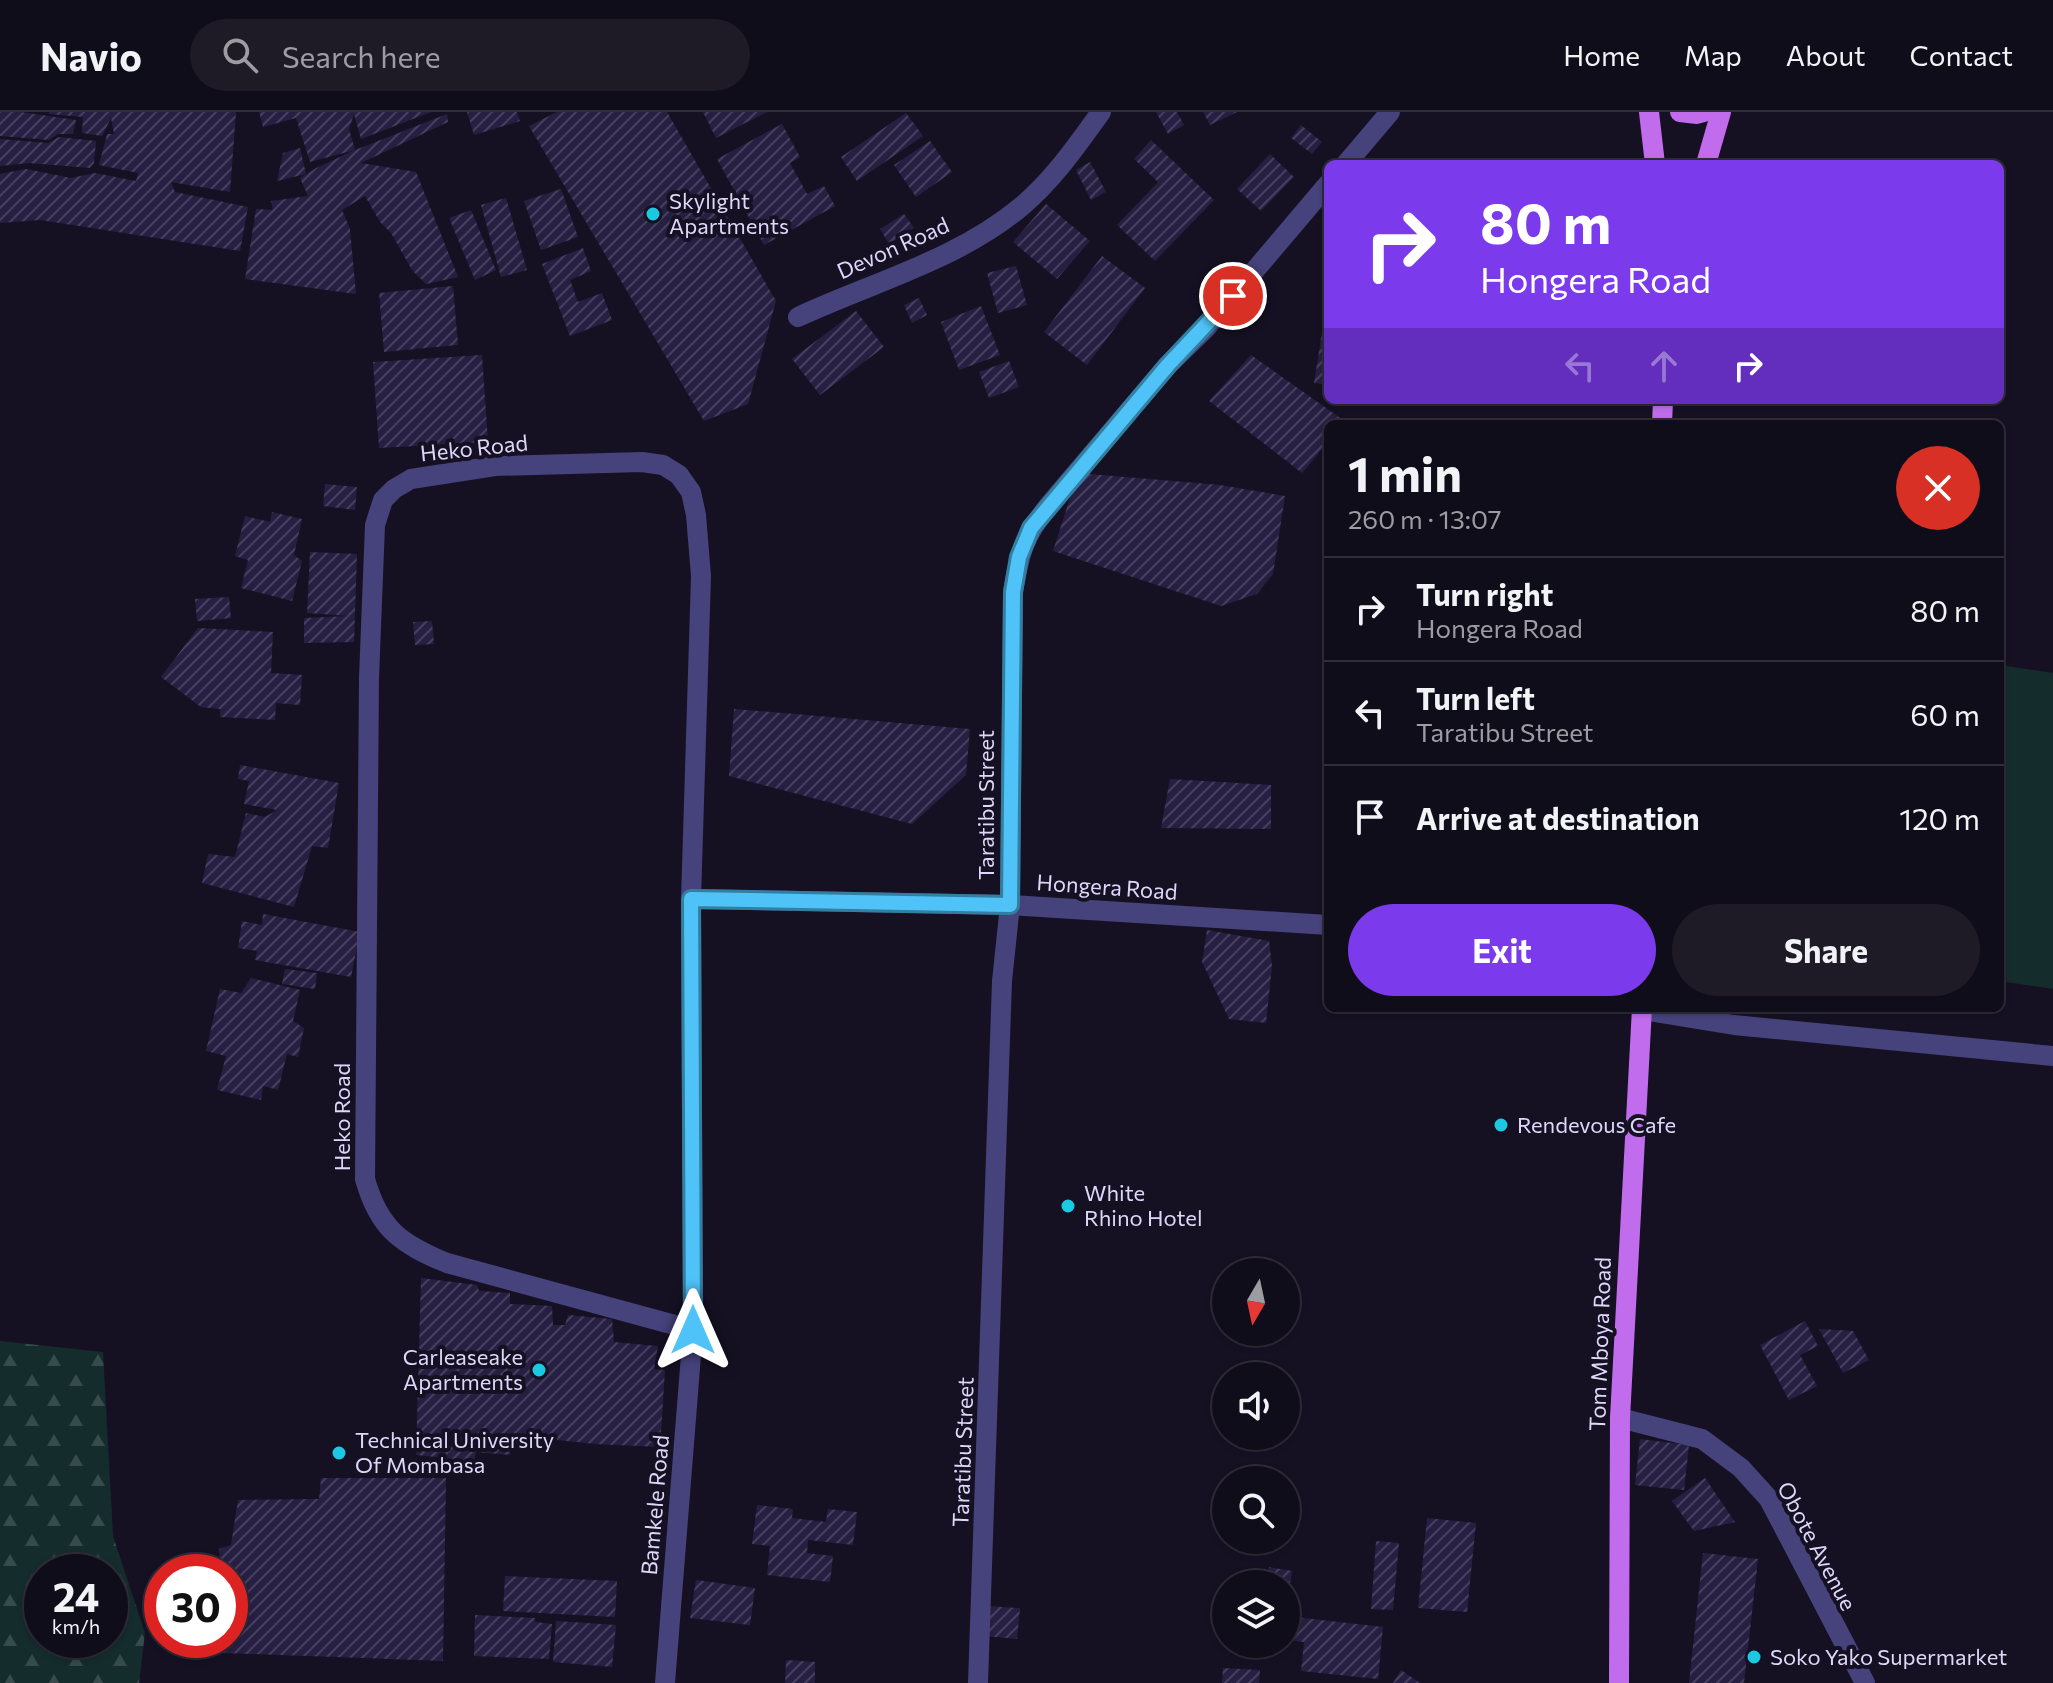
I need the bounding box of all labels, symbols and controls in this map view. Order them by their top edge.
search box [190,19,750,91]
text: Navio [40,32,142,79]
icon: search [218,33,262,77]
text: Search here [282,37,441,74]
text: Home [1563,38,1640,72]
text: Map [1684,38,1742,72]
text: About [1786,38,1866,72]
text: Contact [1910,38,2013,72]
place label: Skylight Apartments [669,187,789,239]
text: 80 m [1480,187,1611,256]
icon: right [1348,192,1452,296]
marker: Skylight Apartments [644,205,662,223]
street label: Devon Road [833,211,953,284]
text: Hongera Road [1480,256,1711,300]
pin [1199,262,1267,330]
icon: arrive [1211,274,1255,318]
icon: left [1558,344,1602,388]
icon: ahead [1642,344,1686,388]
icon: right [1726,344,1770,388]
street label: Heko Road [419,428,529,467]
text: 1 min [1348,443,1462,502]
button: close [1896,446,1980,530]
text: 260 m · 13:07 [1348,503,1502,534]
text: Turn right [1416,575,1553,612]
icon: right [1348,587,1392,631]
text: 80 m [1910,591,1980,628]
text: Hongera Road [1416,612,1583,643]
text: Turn left [1416,679,1535,716]
icon: left [1348,691,1392,735]
text: 60 m [1910,695,1980,732]
text: Taratibu Street [1416,716,1593,747]
street label: Taratibu Street [972,730,999,880]
icon: arrive [1348,795,1392,839]
text: Arrive at destination [1416,799,1700,836]
text: 120 m [1899,799,1980,836]
street label: Hongera Road [1036,868,1178,905]
button: Exit [1348,904,1656,996]
button: Share [1672,904,1980,996]
street label: Heko Road [328,1063,355,1171]
place label: Rendevous Cafe [1517,1111,1676,1138]
marker: Rendevous Cafe [1492,1116,1510,1134]
place label: White Rhino Hotel [1084,1179,1203,1231]
marker: White Rhino Hotel [1059,1197,1077,1215]
street label: Tom Mboya Road [1583,1257,1616,1431]
north arrow [1212,1258,1300,1346]
map controls [1212,1258,1300,1658]
position arrow [651,1288,735,1372]
place label: Carleaseake Apartments [403,1343,523,1395]
marker: Carleaseake Apartments [530,1361,548,1379]
button: sound [1212,1362,1300,1450]
street label: Taratibu Street [946,1376,979,1527]
place label: Technical University Of Mombasa [355,1426,554,1478]
street label: Bamkele Road [635,1434,674,1576]
marker: Technical University Of Mombasa [330,1444,348,1462]
button: search [1212,1466,1300,1554]
street label: Obote Avenue [1772,1477,1863,1615]
speed limit sign: 30 [144,1554,248,1658]
button: layers [1212,1570,1300,1658]
text: 24 [53,1571,99,1620]
text: km/h [52,1614,100,1638]
place label: Soko Yako Supermarket [1770,1643,2007,1670]
marker: Soko Yako Supermarket [1745,1648,1763,1666]

